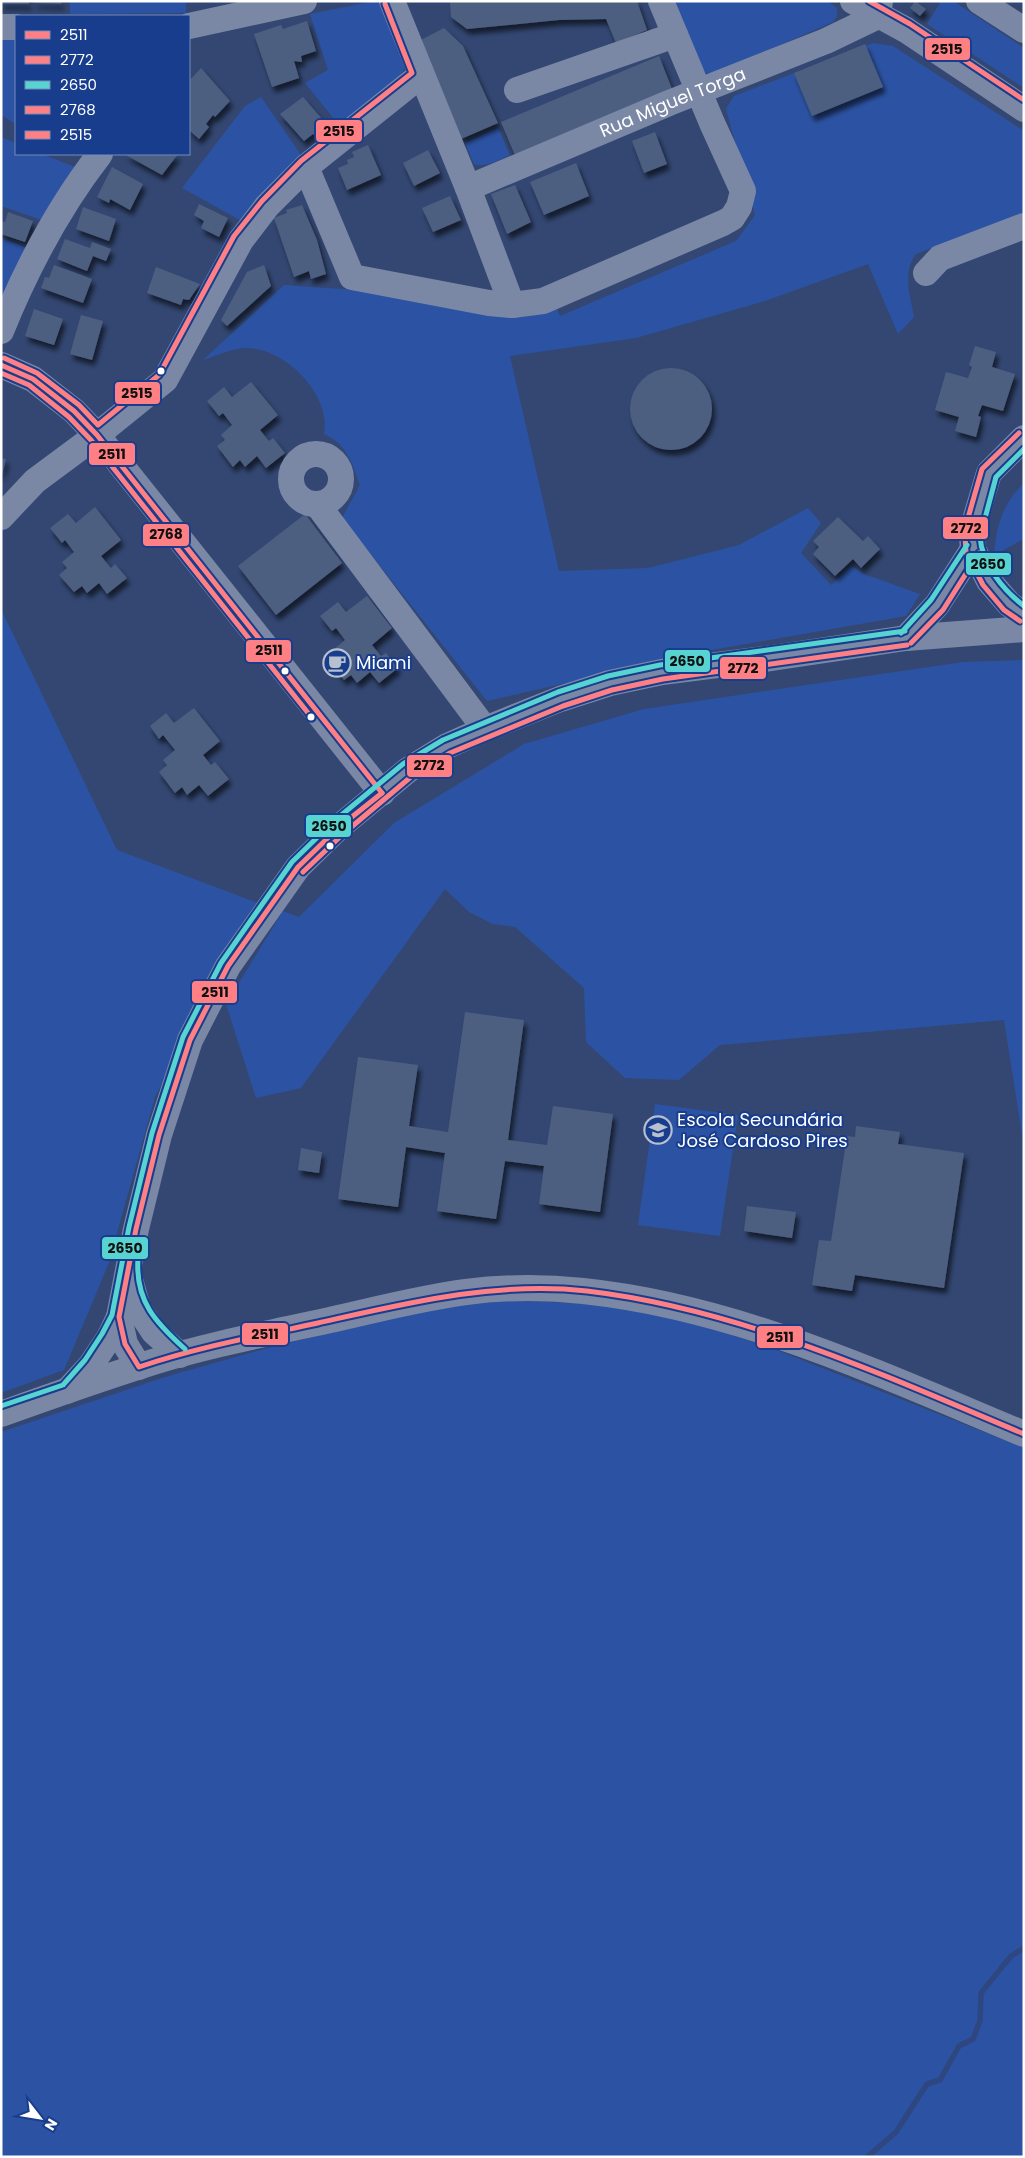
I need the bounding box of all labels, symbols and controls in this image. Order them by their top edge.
legend [15,15,190,155]
text: 2511 [60,24,88,45]
line badge: 2515 [924,37,971,61]
text: 2515 [931,39,963,59]
text: 2772 [60,49,94,70]
street label: Rua Miguel Torga [596,61,749,143]
text: 2650 [60,74,97,95]
text: 2768 [60,99,96,120]
line badge: 2515 [315,119,363,143]
text: 2515 [323,121,355,141]
text: 2515 [60,124,92,145]
unlabelled marker [156,366,166,376]
line badge: 2515 [114,381,161,405]
text: 2515 [121,383,153,403]
line badge: 2511 [88,442,136,466]
text: 2511 [98,444,126,464]
line badge: 2772 [942,516,989,540]
text: 2772 [951,518,981,538]
line badge: 2768 [142,523,190,547]
text: 2768 [149,524,183,544]
line badge: 2650 [965,552,1012,576]
text: 2650 [970,554,1006,574]
line badge: 2511 [245,639,292,663]
text: 2511 [255,640,283,660]
cafe icon: Miami [322,648,352,678]
line badge: 2650 [664,649,711,673]
place label: Miami [356,650,411,675]
text: 2650 [669,651,705,671]
line badge: 2772 [719,656,767,680]
text: 2772 [728,658,758,678]
unlabelled marker [280,666,290,676]
unlabelled marker [306,712,316,722]
line badge: 2772 [406,754,453,778]
text: 2772 [414,755,444,775]
line badge: 2650 [305,814,352,838]
text: 2650 [311,816,347,836]
unlabelled marker [325,841,335,851]
line badge: 2511 [191,980,238,1004]
text: 2511 [201,982,229,1002]
place label: Escola Secundária José Cardoso Pires [677,1107,848,1153]
school or university icon: Escola Secundária José Cardoso Pires [643,1115,673,1145]
line badge: 2650 [101,1236,149,1260]
text: 2650 [107,1238,143,1258]
line badge: 2511 [241,1322,289,1346]
text: 2511 [251,1324,279,1344]
line badge: 2511 [756,1325,804,1349]
text: 2511 [766,1327,794,1347]
north arrow [15,2093,65,2143]
text: N [40,2115,62,2134]

